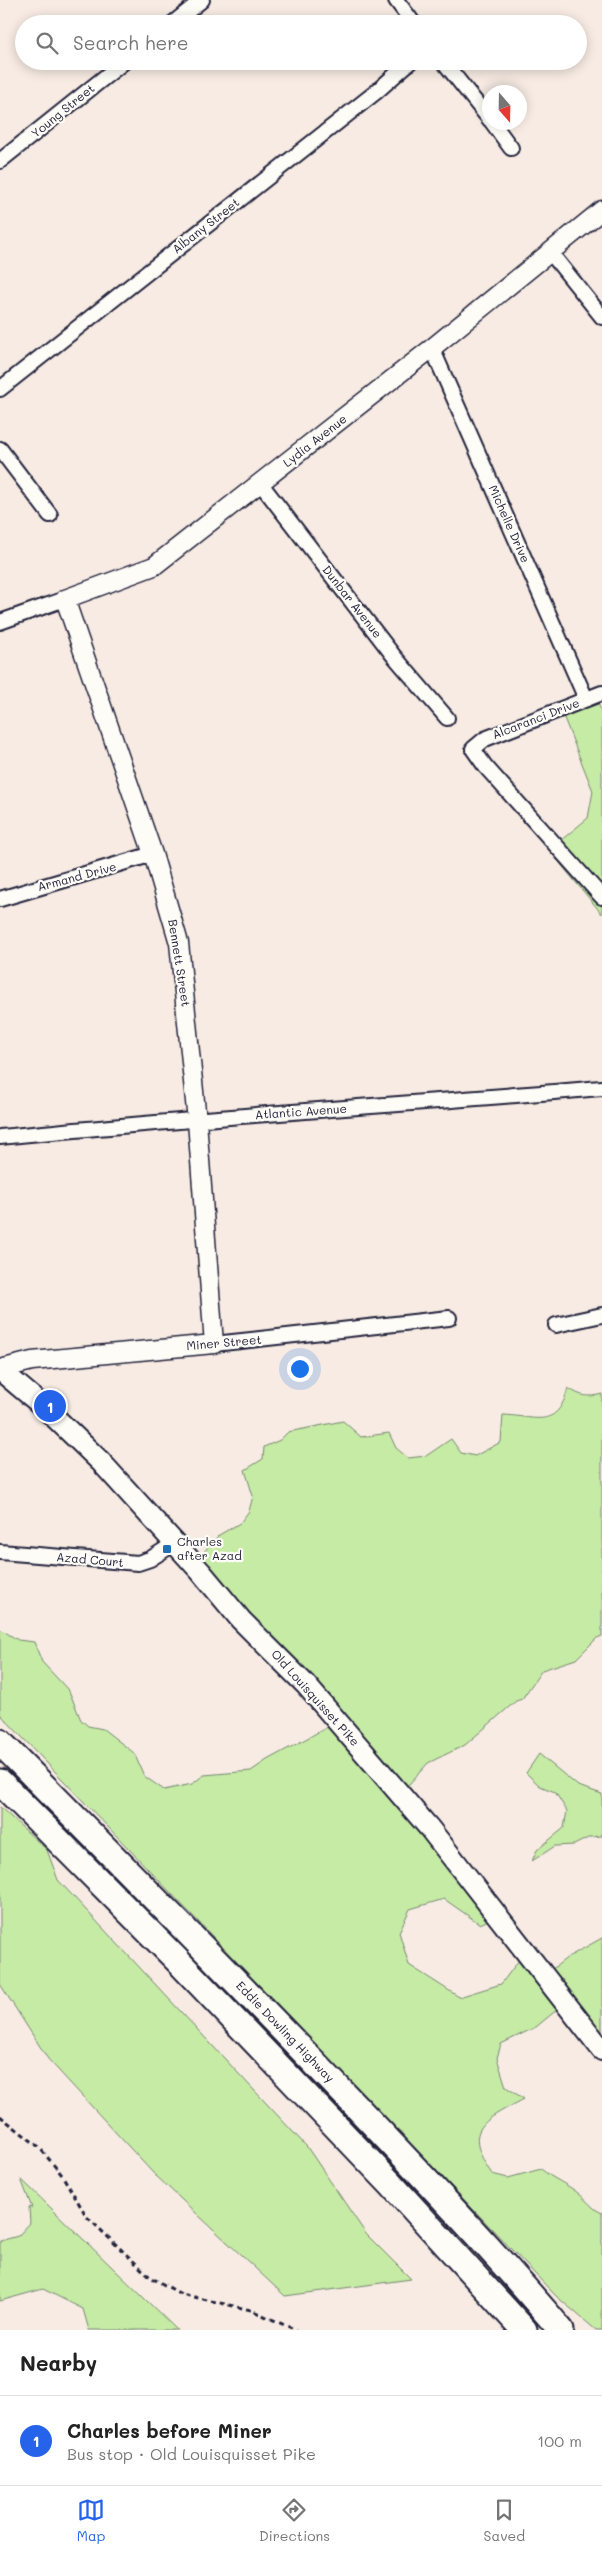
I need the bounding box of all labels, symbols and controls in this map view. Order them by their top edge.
search box [15,15,587,70]
icon: search [33,29,61,57]
text: Search here [73,30,189,55]
street label: Young Street [27,80,97,141]
north arrow [482,85,527,130]
street label: Albany Street [168,194,242,257]
street label: Lydia Avenue [279,410,350,470]
street label: Michelle Drive [486,482,534,565]
street label: Dunbar Avenue [319,562,386,641]
street label: Alcaranci Drive [490,694,582,742]
street label: Armand Drive [35,858,118,894]
street label: Bennett Street [165,918,195,1008]
street label: Atlantic Avenue [254,1100,347,1122]
street label: Miner Street [186,1331,262,1353]
your location [287,1356,313,1382]
pin: 1 [34,1387,66,1425]
place label: Charles after Azad [177,1533,242,1563]
marker: Charles after Azad [161,1543,173,1555]
street label: Azad Court [56,1548,124,1570]
street label: Old Louisquisset Pike [268,1646,363,1749]
street label: Eddie Dowling Highway [233,1977,338,2085]
text: Nearby [20,2349,97,2376]
text: Charles before Miner [67,2418,272,2443]
text: 1 [32,2430,40,2451]
text: 100 m [537,2430,582,2451]
text: Bus stop · Old Louisquisset Pike [67,2443,316,2464]
tab: Map [77,2496,105,2545]
tab: Directions [259,2496,330,2545]
tab: Saved [484,2496,525,2545]

